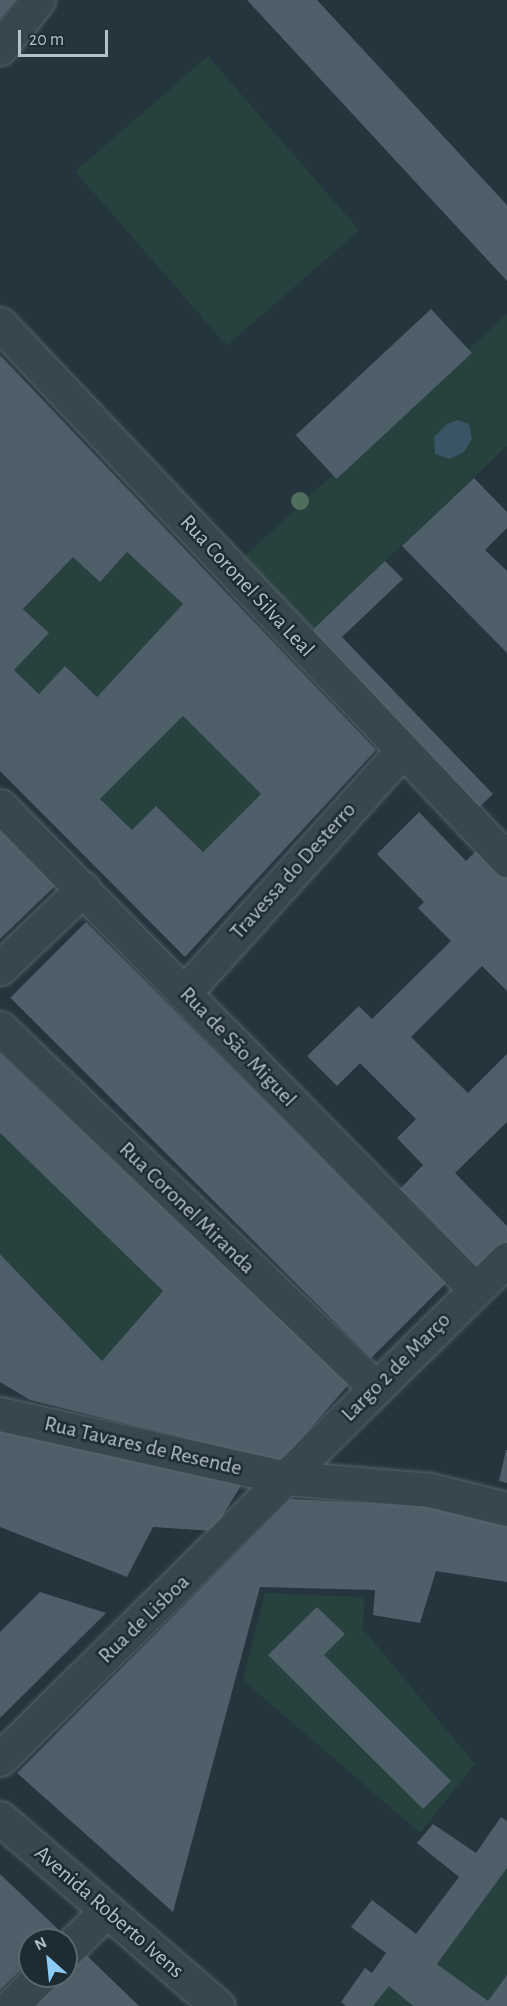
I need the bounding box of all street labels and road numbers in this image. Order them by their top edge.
street label: Rua Coronel Silva Leal [174,509,320,663]
street label: Travessa do Desterro [224,797,362,945]
street label: Rua de São Miguel [174,981,302,1113]
street label: Rua Coronel Miranda [113,1136,261,1280]
street label: Largo 2 de Março [336,1307,456,1427]
street label: Rua Tavares de Resende [42,1410,244,1482]
street label: Rua de Lisboa [93,1569,195,1669]
street label: Avenida Roberto Ivens [29,1840,189,1984]

